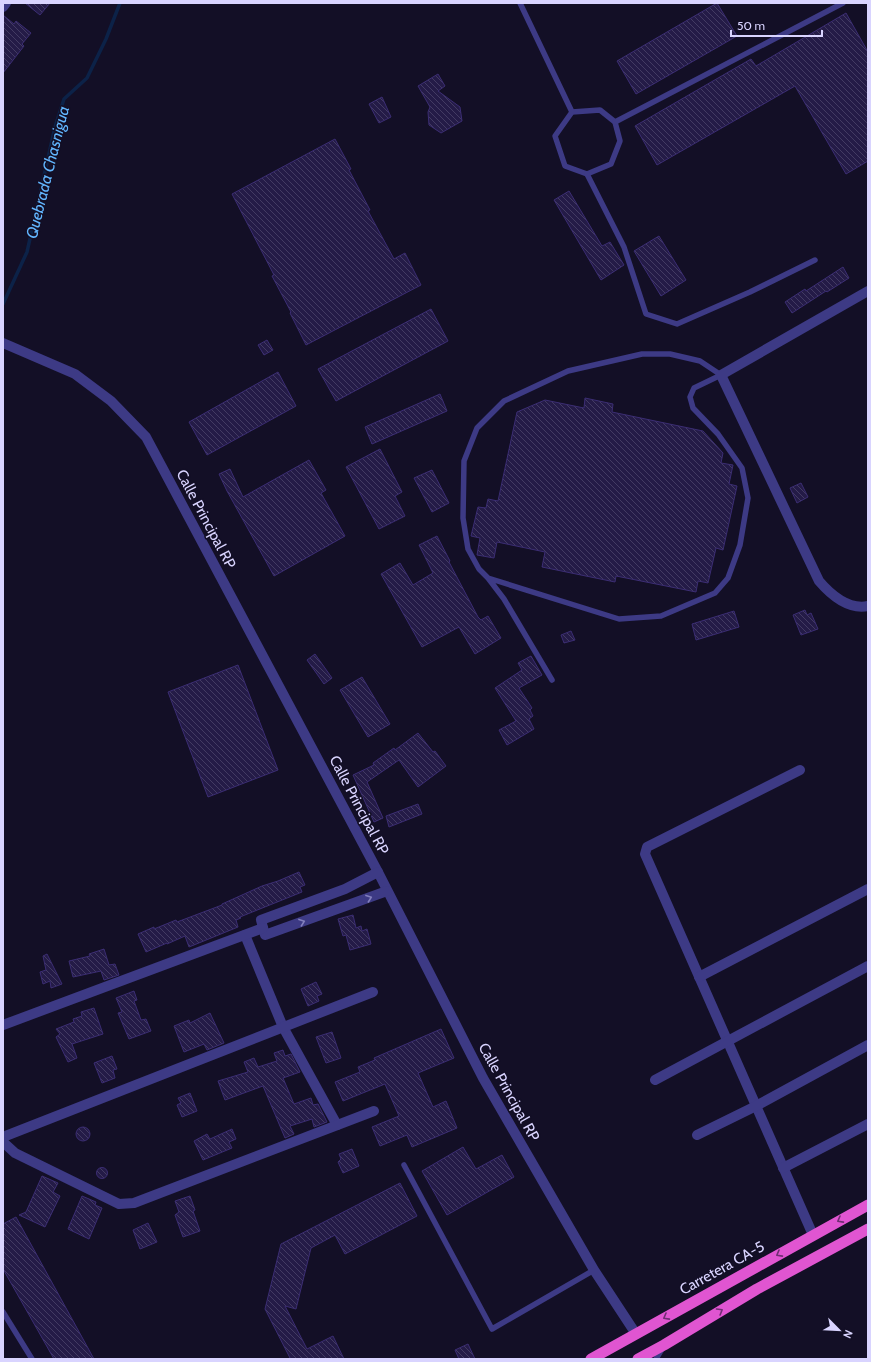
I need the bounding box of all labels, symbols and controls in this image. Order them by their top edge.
scale bar [731,12,822,38]
text: 50 m [737,18,765,33]
water label: Quebrada Chasnigua [22,104,73,240]
street label: Calle Principal RP [172,466,240,572]
street label: Calle Principal RP [325,752,393,858]
one-way arrow [365,894,372,902]
one-way arrow [299,918,306,926]
street label: Calle Principal RP [475,1040,544,1145]
one-way arrow [837,1215,845,1222]
street label: Carretera CA-5 [676,1237,768,1299]
one-way arrow [776,1249,783,1256]
one-way arrow [716,1309,723,1316]
north arrow [819,1310,859,1350]
one-way arrow [662,1313,670,1320]
text: N [840,1328,856,1340]

